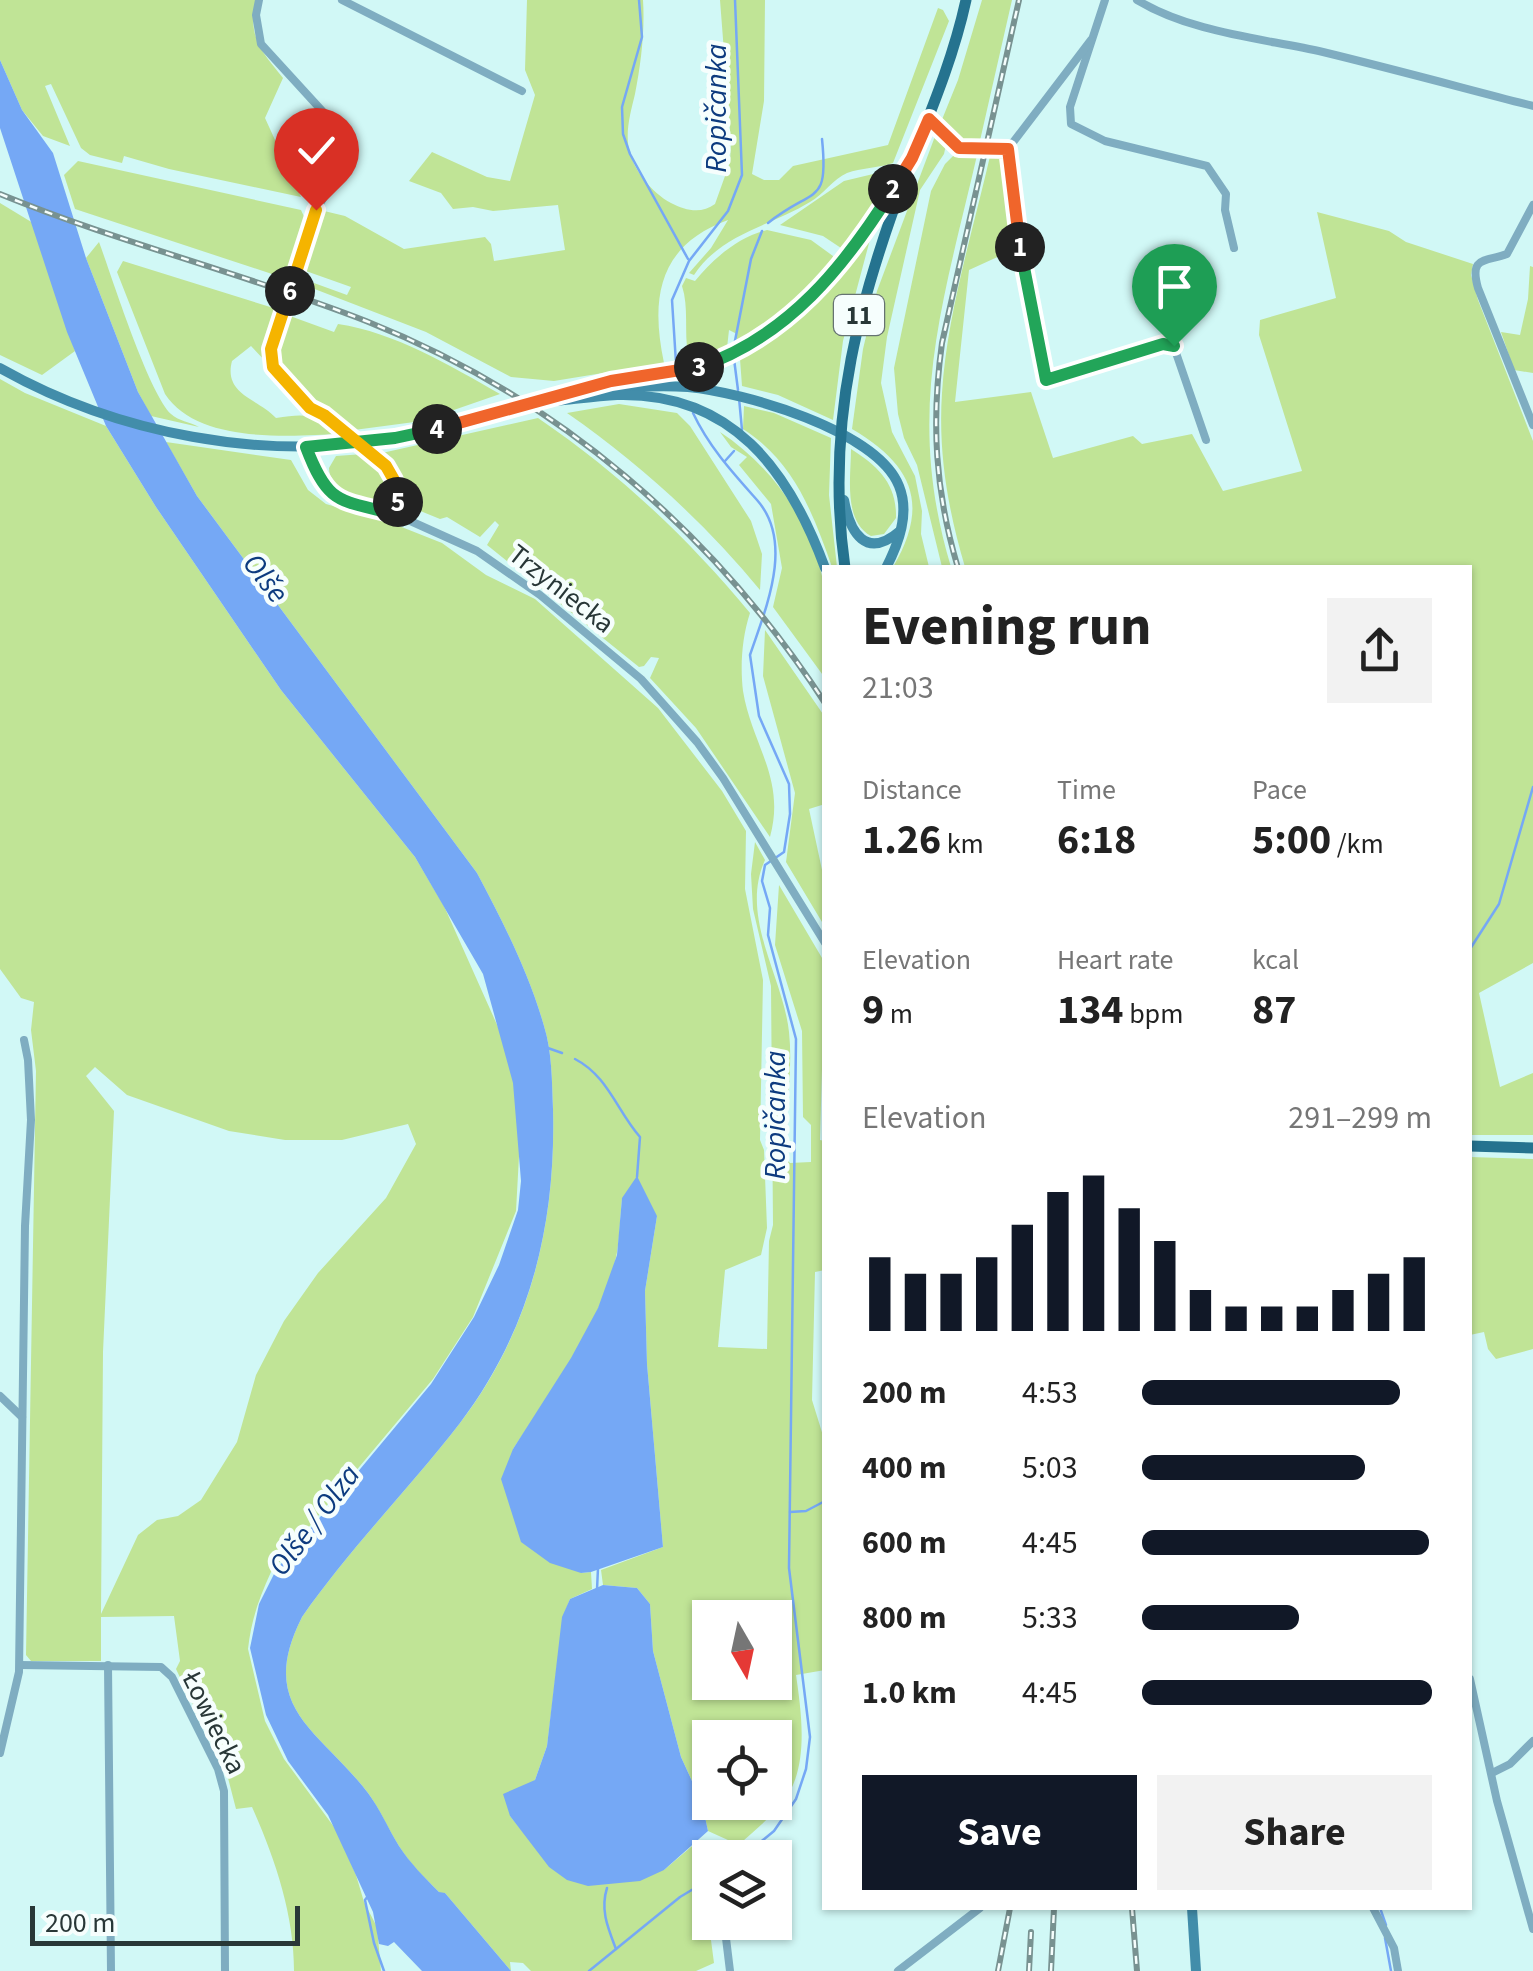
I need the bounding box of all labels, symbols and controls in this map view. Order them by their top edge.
water label: Ropičanka [695,43,738,173]
pin [274,108,359,211]
icon: check [289,123,344,178]
pin: 2 [868,164,918,214]
text: 2 [886,169,900,209]
pin: 1 [995,222,1045,272]
text: 1 [1013,227,1027,267]
pin [1132,244,1217,347]
icon: arrive [1147,259,1202,314]
pin: 6 [265,266,315,316]
text: 6 [283,271,297,311]
road number: 11 [834,295,884,335]
pin: 3 [674,342,724,392]
text: 3 [692,347,706,387]
pin: 4 [412,404,462,454]
text: 4 [430,409,444,449]
pin: 5 [373,477,423,527]
text: 5 [391,482,405,522]
street label: Trzyniecka [500,535,623,643]
water label: Olše [232,544,299,612]
text: Evening run [862,588,1151,666]
button: share [1327,598,1432,703]
text: 21:03 [862,665,934,711]
text: Distance [862,770,962,810]
text: Time [1057,770,1116,810]
text: Pace [1252,770,1307,810]
text: 1.26 [862,810,941,870]
text: 6:18 [1057,810,1136,870]
text: 5:00 [1252,810,1331,870]
text: km [941,824,984,864]
text: /km [1331,824,1384,864]
text: Elevation [862,940,971,980]
text: Heart rate [1057,940,1173,980]
text: kcal [1252,940,1299,980]
text: 9 [862,980,884,1040]
text: 134 [1057,980,1124,1040]
text: 87 [1252,980,1296,1040]
text: m [884,994,913,1034]
text: bpm [1124,994,1183,1034]
water label: Ropičanka [754,1050,797,1180]
text: Elevation [862,1095,987,1141]
text: 291–299 m [1288,1095,1432,1141]
text: 200 m [862,1370,947,1416]
text: 4:53 [1022,1370,1078,1416]
text: 400 m [862,1445,947,1491]
text: 5:03 [1022,1445,1078,1491]
water label: Olše / Olza [258,1456,371,1585]
text: 600 m [862,1520,947,1566]
text: 4:45 [1022,1520,1078,1566]
text: 800 m [862,1595,947,1641]
text: 5:33 [1022,1595,1078,1641]
north arrow [692,1600,792,1700]
map controls [692,1600,792,1940]
street label: Łowiecka [172,1663,256,1781]
text: 1.0 km [862,1670,957,1716]
text: 4:45 [1022,1670,1078,1716]
button: locate [692,1720,792,1820]
button: Save [862,1775,1137,1890]
button: Share [1157,1775,1432,1890]
button: layers [692,1840,792,1940]
scale bar [30,1901,300,1946]
text: 200 m [45,1903,116,1943]

